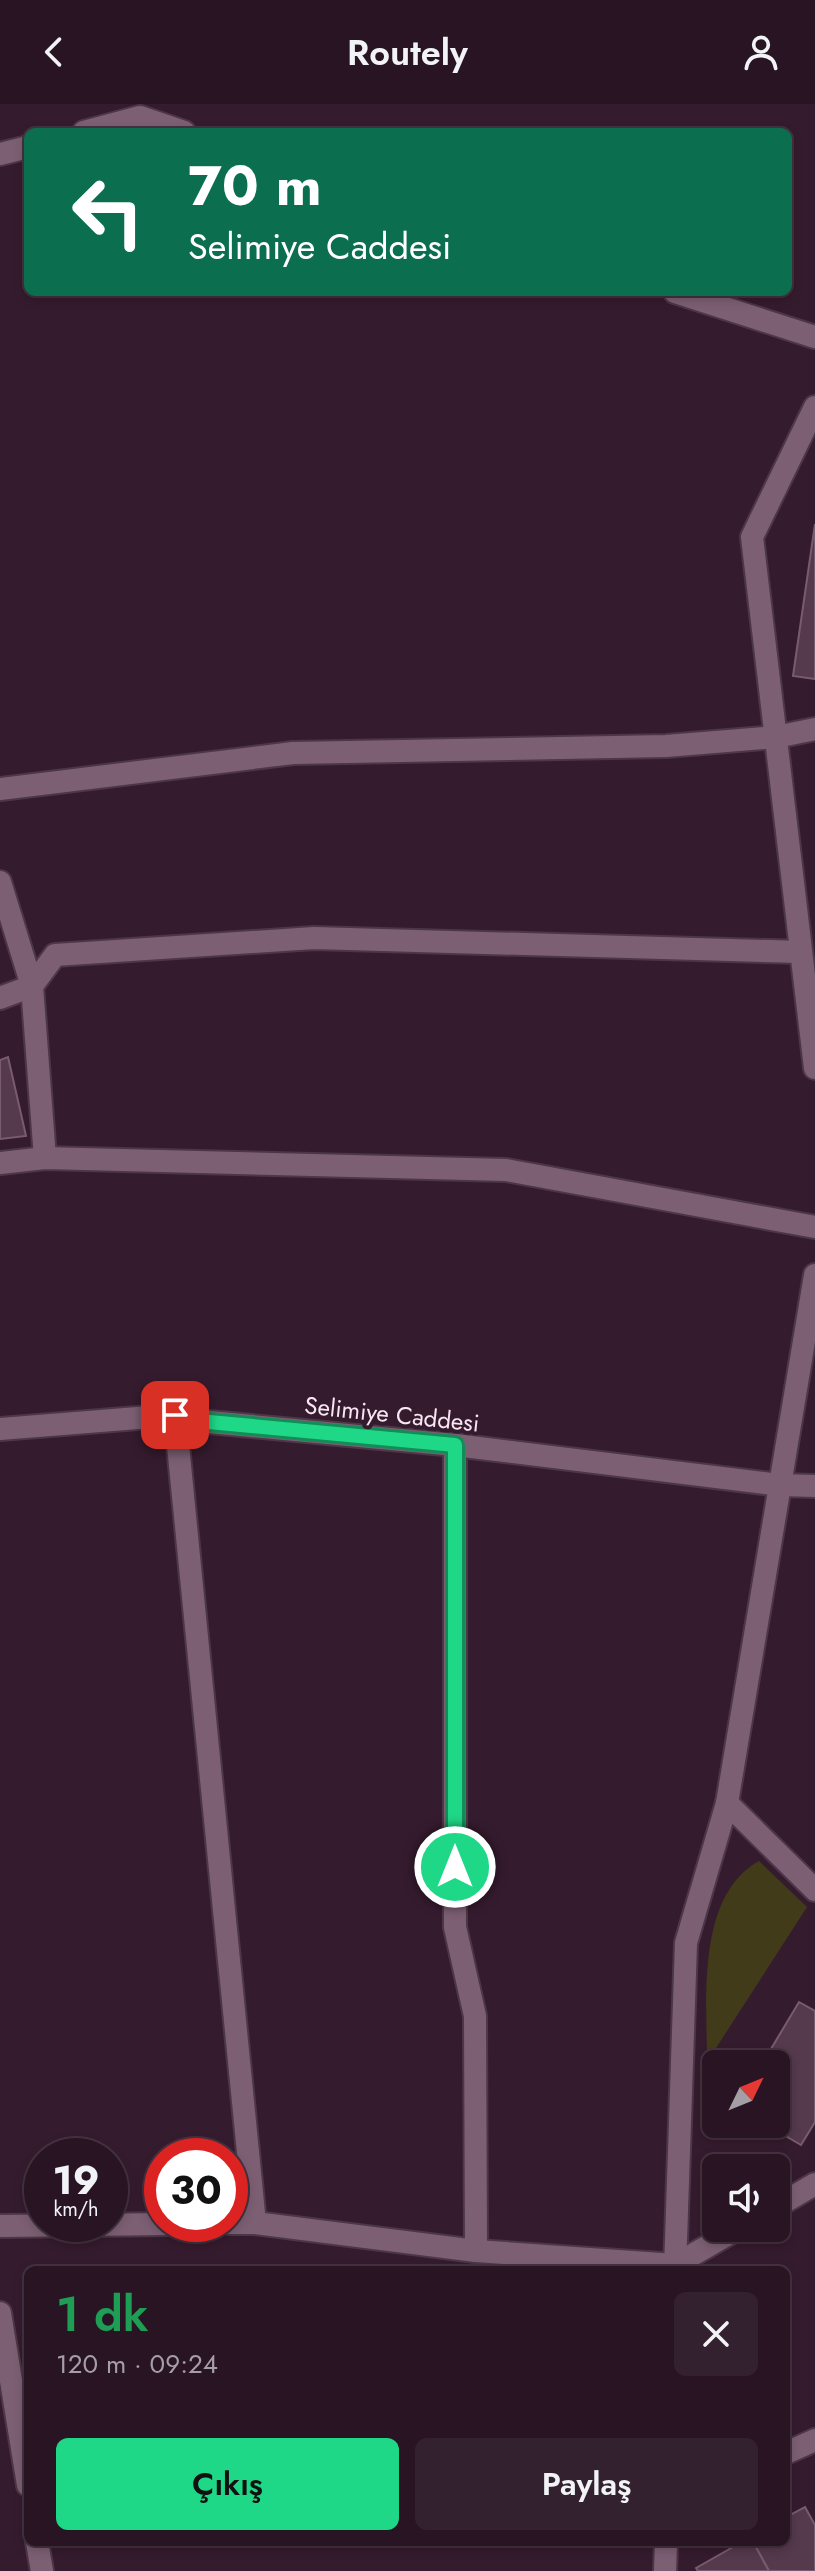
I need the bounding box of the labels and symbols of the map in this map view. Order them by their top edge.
pin [141,1381,209,1449]
street label: Selimiye Caddesi [303,1387,481,1441]
position arrow [413,1825,497,1909]
north arrow [702,2050,790,2138]
speed limit sign: 30 [144,2138,248,2242]

